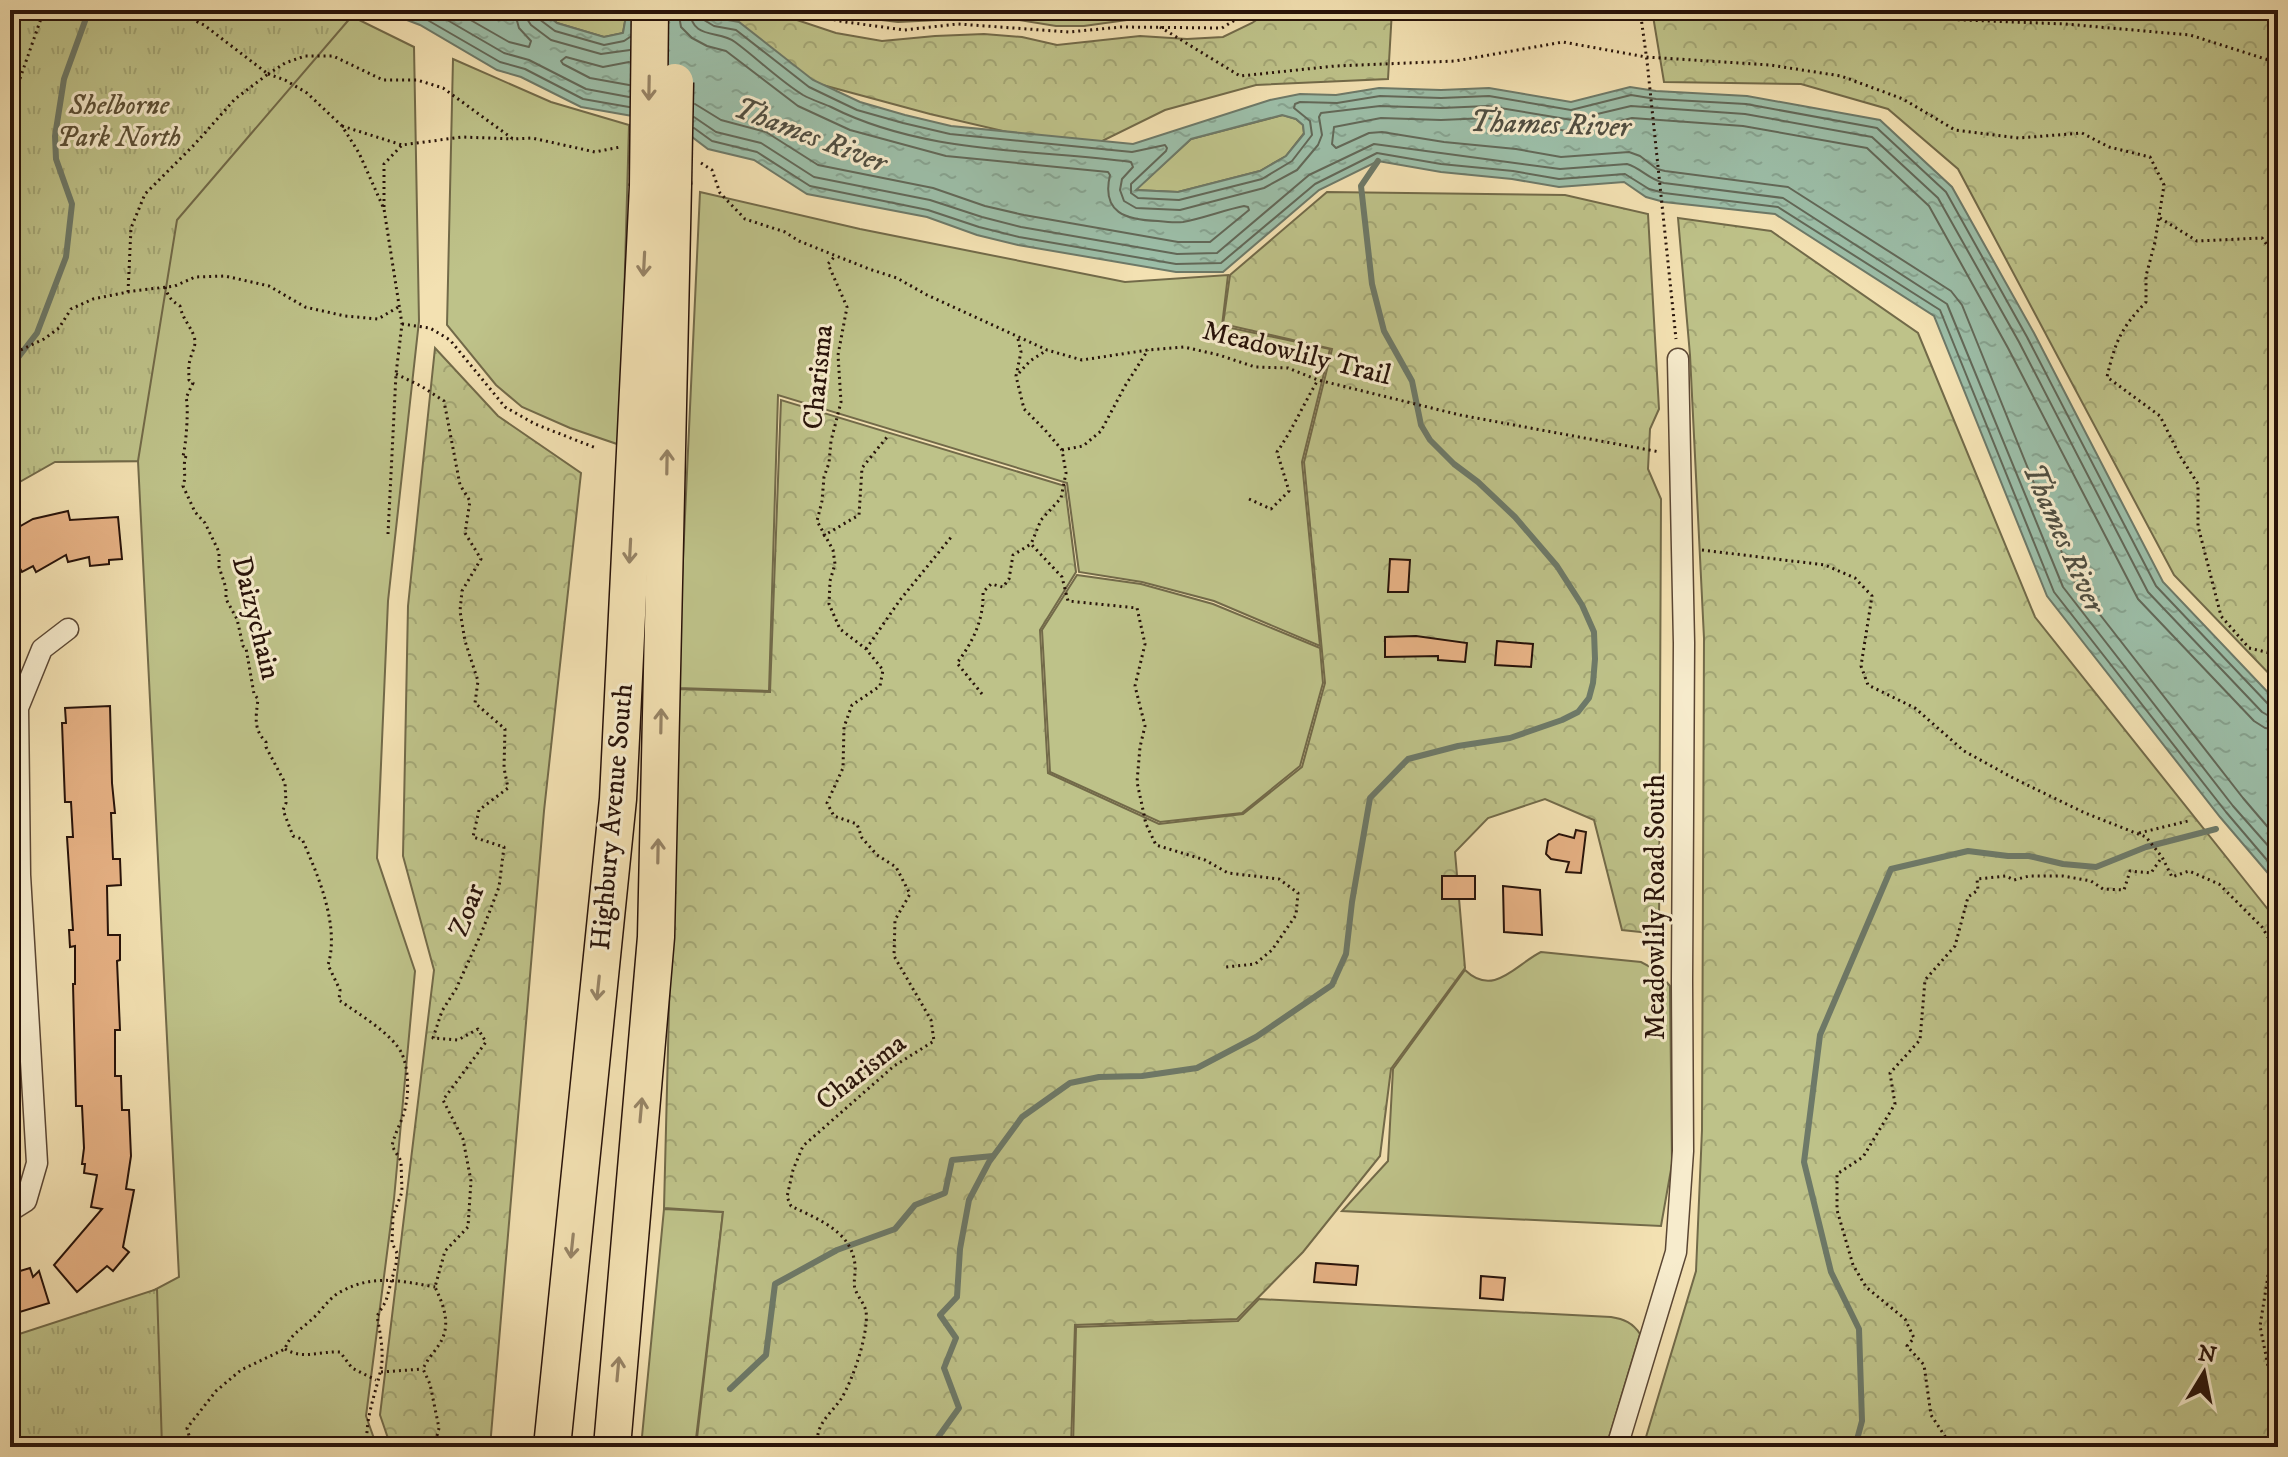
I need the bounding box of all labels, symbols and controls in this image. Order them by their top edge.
one-way arrow [642,74,657,101]
park label: Shelborne Park North [57,88,181,155]
water label: Thames River [729,90,894,183]
water label: Thames River [1469,104,1633,146]
one-way arrow [637,250,652,277]
street label: Meadowlily Trail [1199,313,1395,393]
street label: Charisma [795,323,841,431]
one-way arrow [659,449,675,476]
water label: Thames River [2013,457,2113,621]
one-way arrow [622,537,637,564]
street label: Daizychain [224,553,288,684]
street label: Highbury Avenue South [583,682,641,952]
one-way arrow [653,709,669,735]
street label: Meadowlily Road South [1638,774,1673,1040]
one-way arrow [650,838,666,865]
street label: Zoar [441,878,493,941]
one-way arrow [591,974,606,1001]
street label: Charisma [809,1026,913,1118]
one-way arrow [634,1097,649,1124]
one-way arrow [565,1232,580,1259]
north arrow [2164,1333,2244,1413]
text: N [2196,1340,2218,1370]
one-way arrow [611,1356,626,1383]

